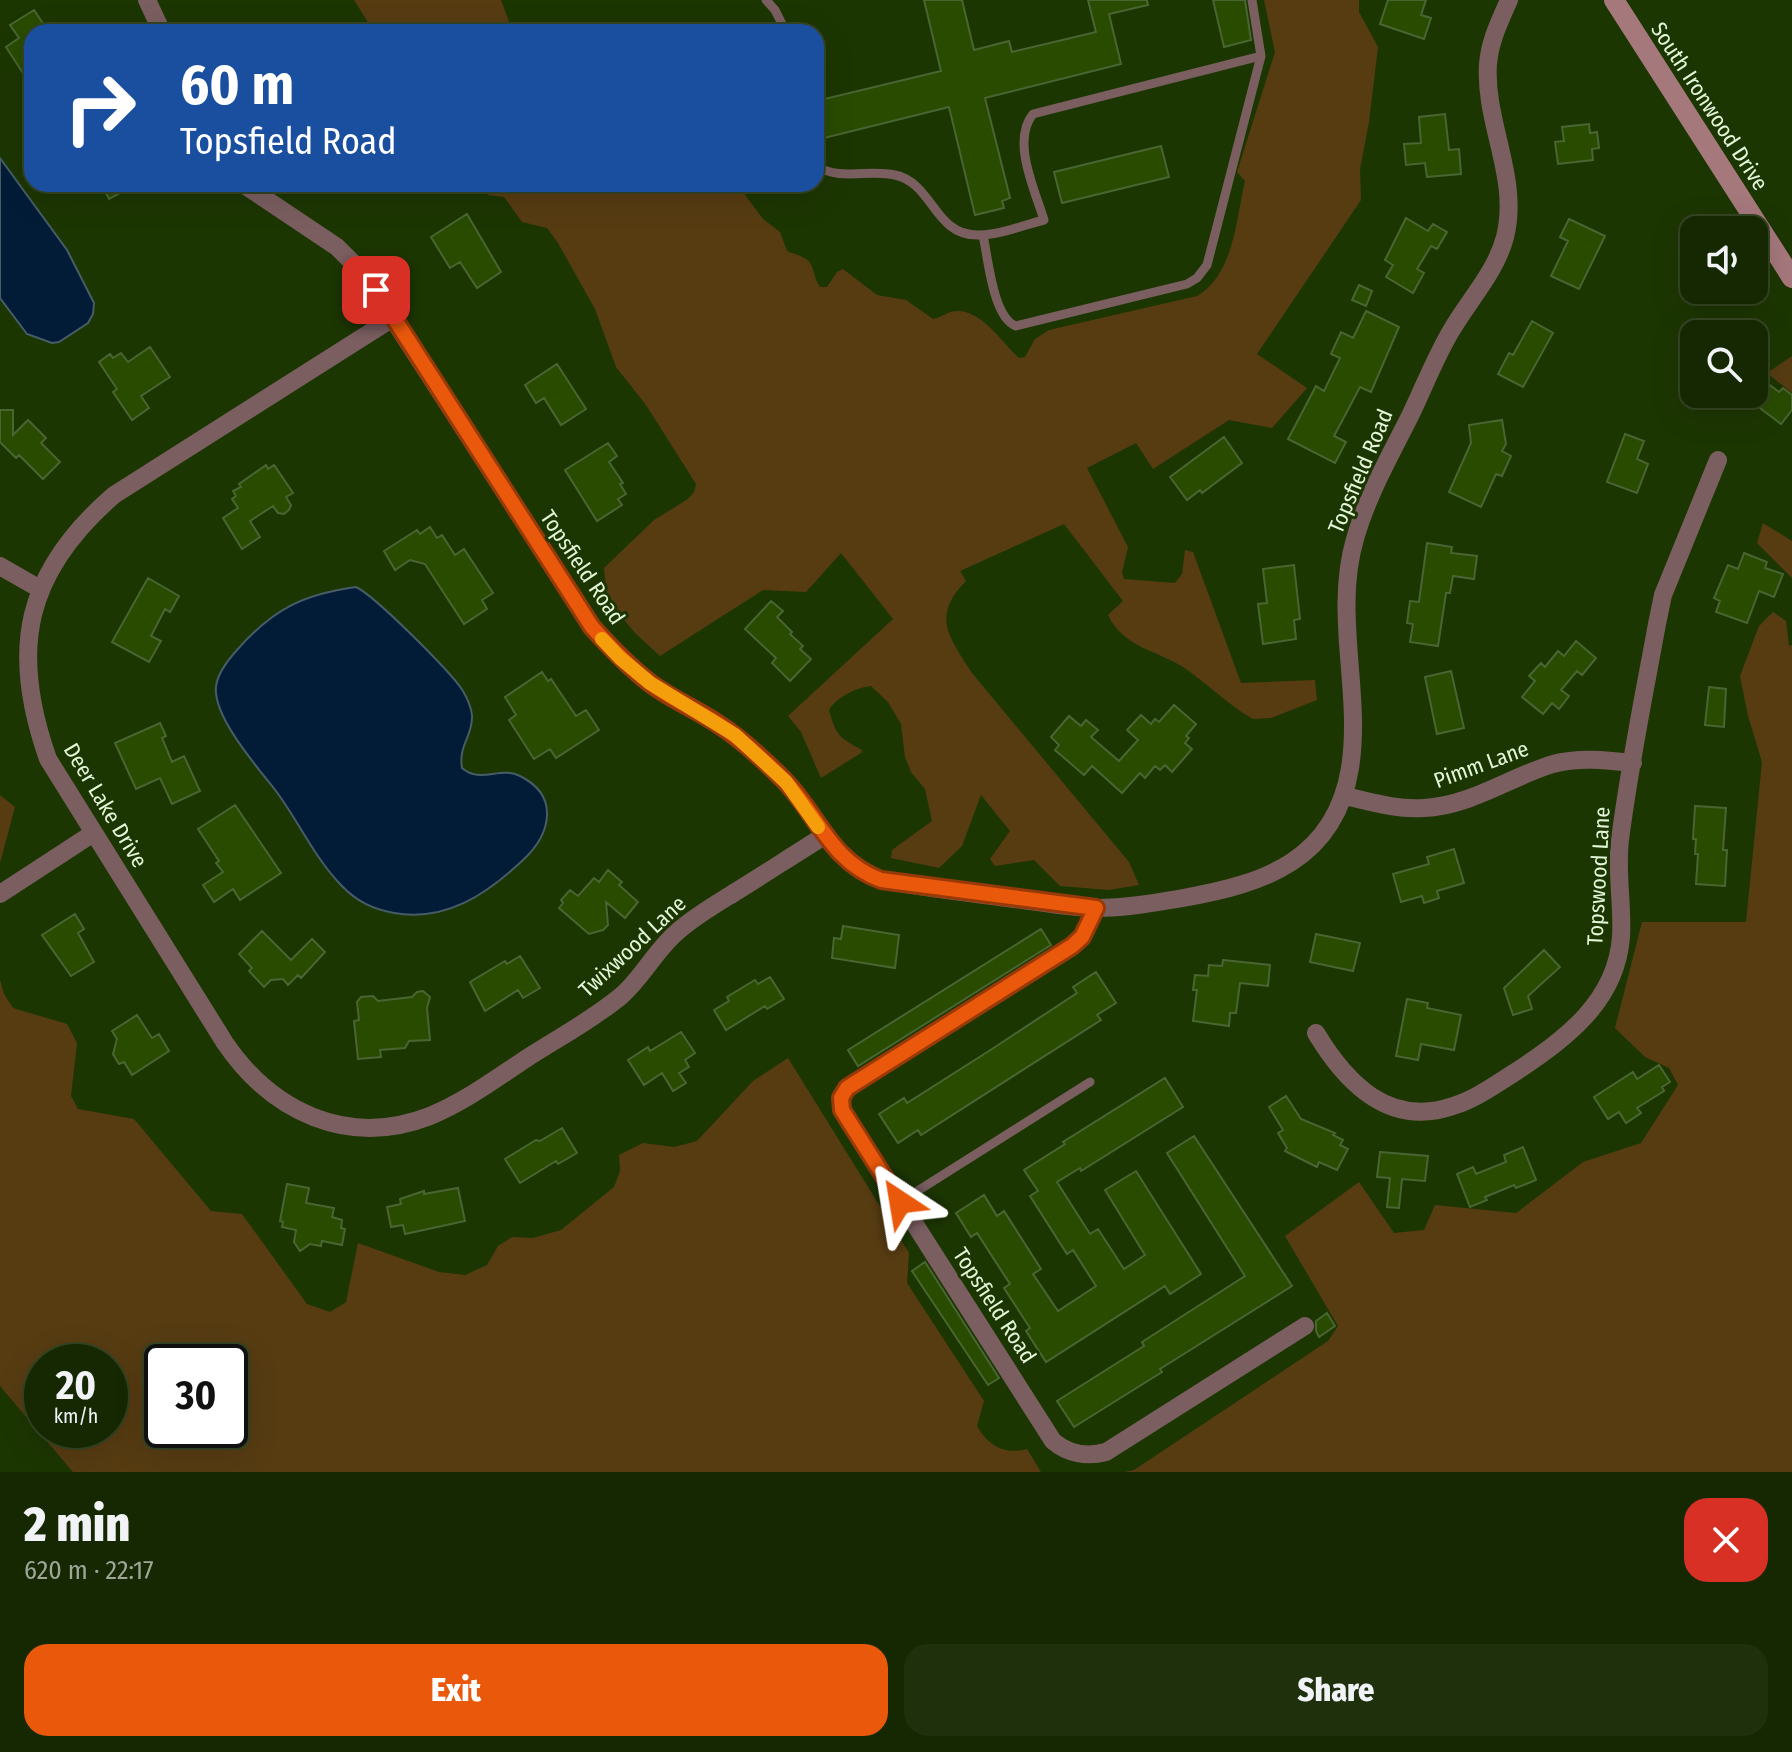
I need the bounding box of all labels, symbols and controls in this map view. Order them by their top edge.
street label: South Ironwood Drive [1645,17,1774,195]
text: 60 m [180,52,294,119]
icon: right [48,56,152,160]
text: Topsfield Road [180,120,396,164]
map controls [1680,216,1768,408]
button: sound [1680,216,1768,304]
pin [342,256,410,324]
icon: arrive [354,268,398,312]
button: search [1680,320,1768,408]
street label: Topsfield Road [1322,405,1399,537]
street label: Topsfield Road [534,505,631,630]
street label: Pimm Lane [1430,735,1532,794]
street label: Deer Lake Drive [58,738,153,872]
street label: Topswood Lane [1581,806,1616,946]
street label: Twixwood Lane [573,890,691,1003]
position arrow [858,1160,942,1244]
street label: Topsfield Road [947,1242,1042,1368]
speed limit sign: 30 [144,1344,248,1448]
text: 20 [56,1362,96,1410]
text: km/h [54,1404,98,1428]
text: 2 min [24,1496,130,1554]
button: close [1684,1498,1768,1582]
text: 620 m · 22:17 [24,1555,154,1586]
button: Exit [24,1644,888,1736]
button: Share [904,1644,1768,1736]

